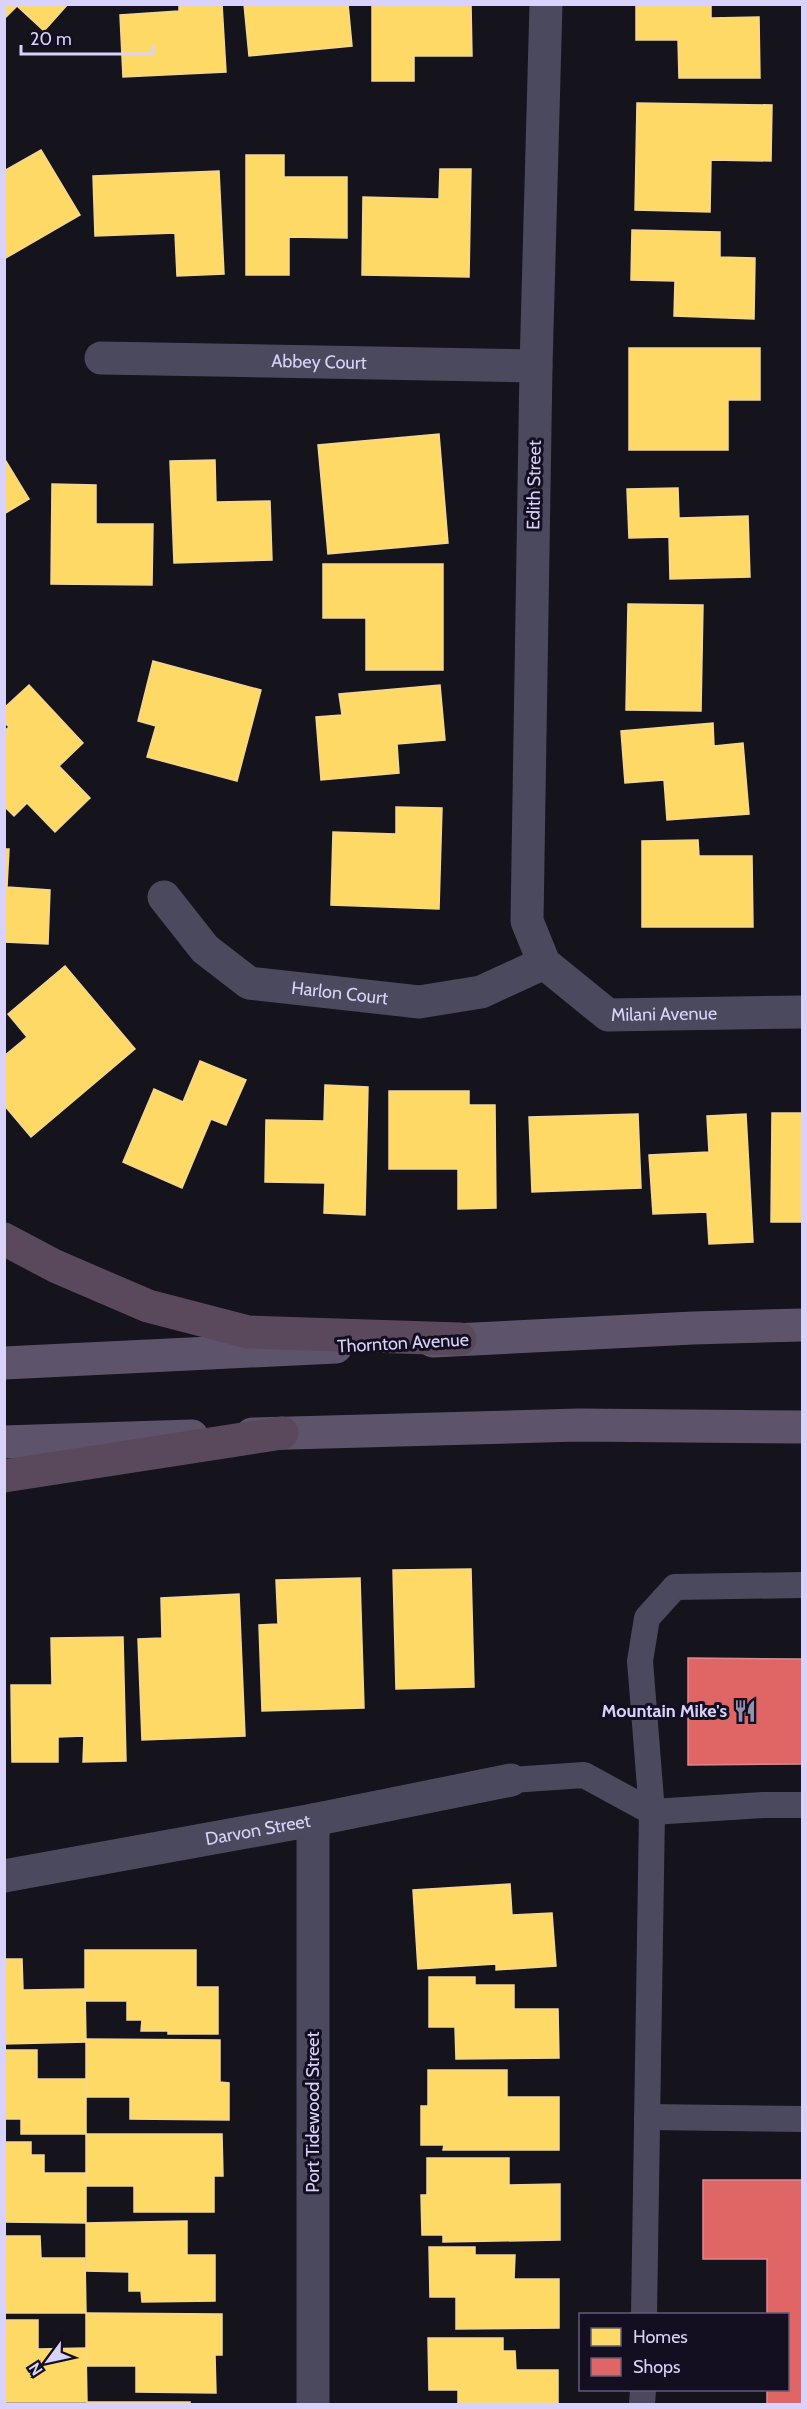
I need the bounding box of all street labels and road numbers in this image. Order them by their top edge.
street label: Abbey Court [271,350,367,374]
street label: Edith Street [522,440,546,530]
street label: Harlon Court [290,977,389,1009]
street label: Milani Avenue [611,1002,717,1026]
street label: Thornton Avenue [337,1329,469,1357]
street label: Darvon Street [204,1810,312,1850]
street label: Port Tidewood Street [302,2031,324,2193]

